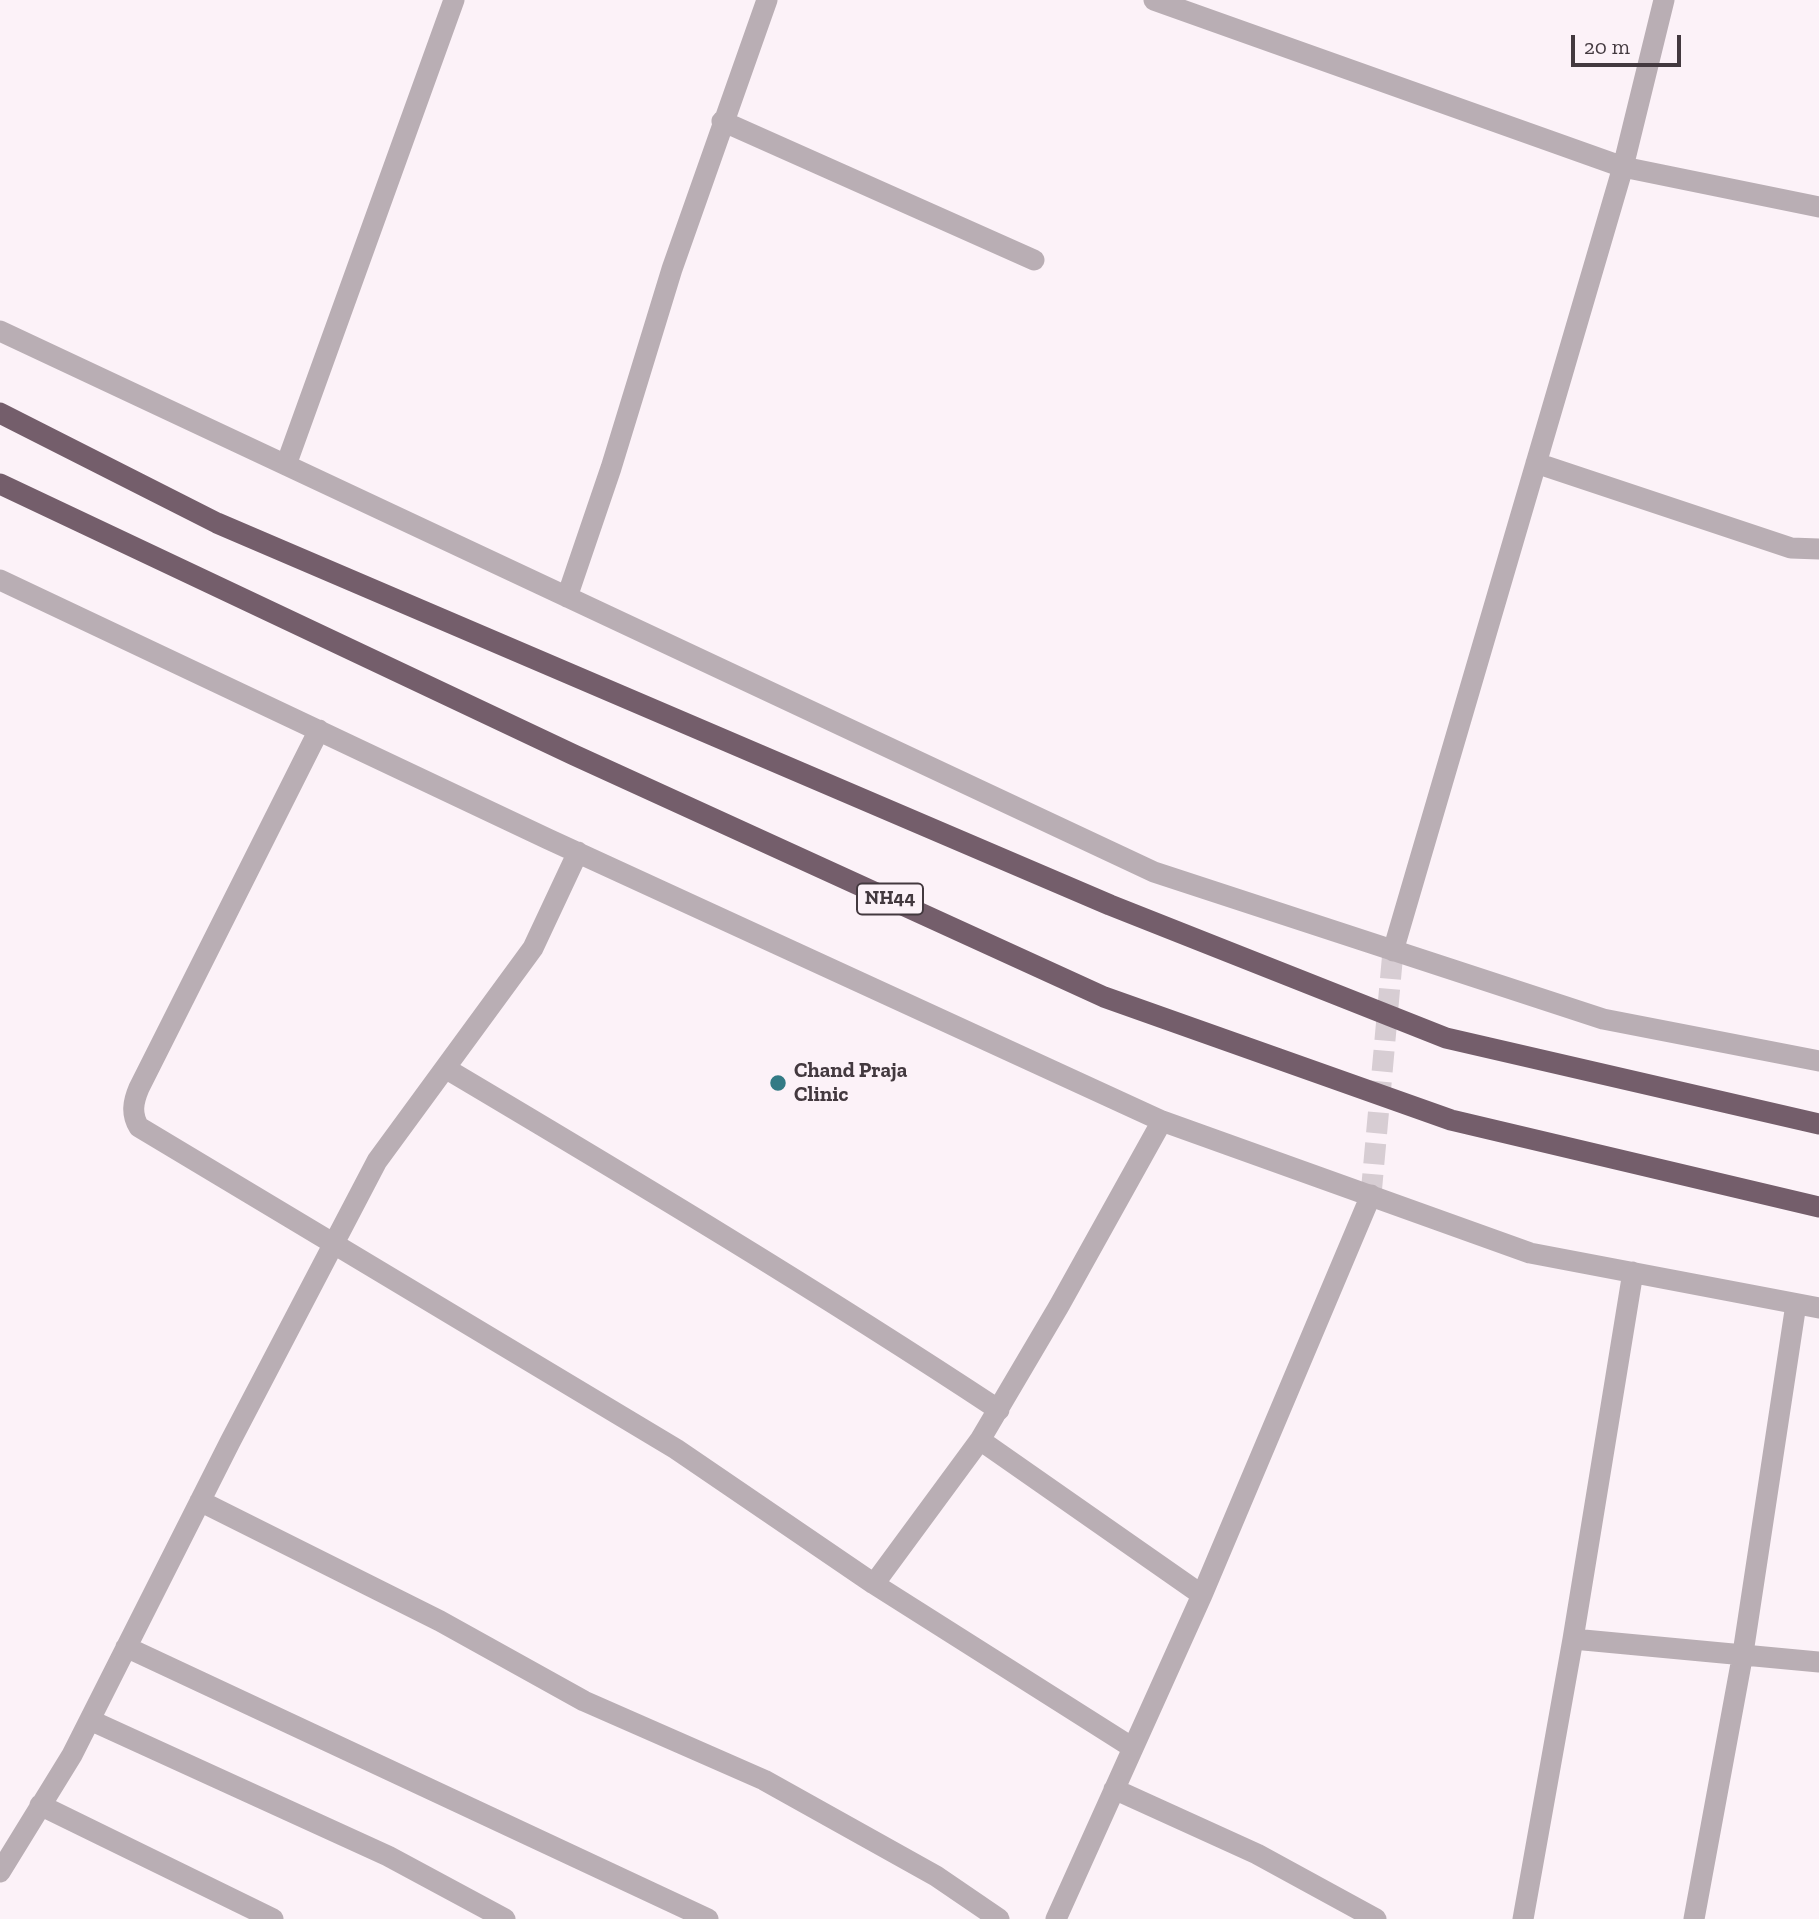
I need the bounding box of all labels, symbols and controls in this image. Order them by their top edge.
scale bar [1574,21,1684,65]
text: 20 m [1584,34,1630,59]
road number: NH44 [857,884,923,914]
place label: Chand Praja Clinic [794,1058,907,1108]
marker: Chand Praja Clinic [768,1073,788,1093]

